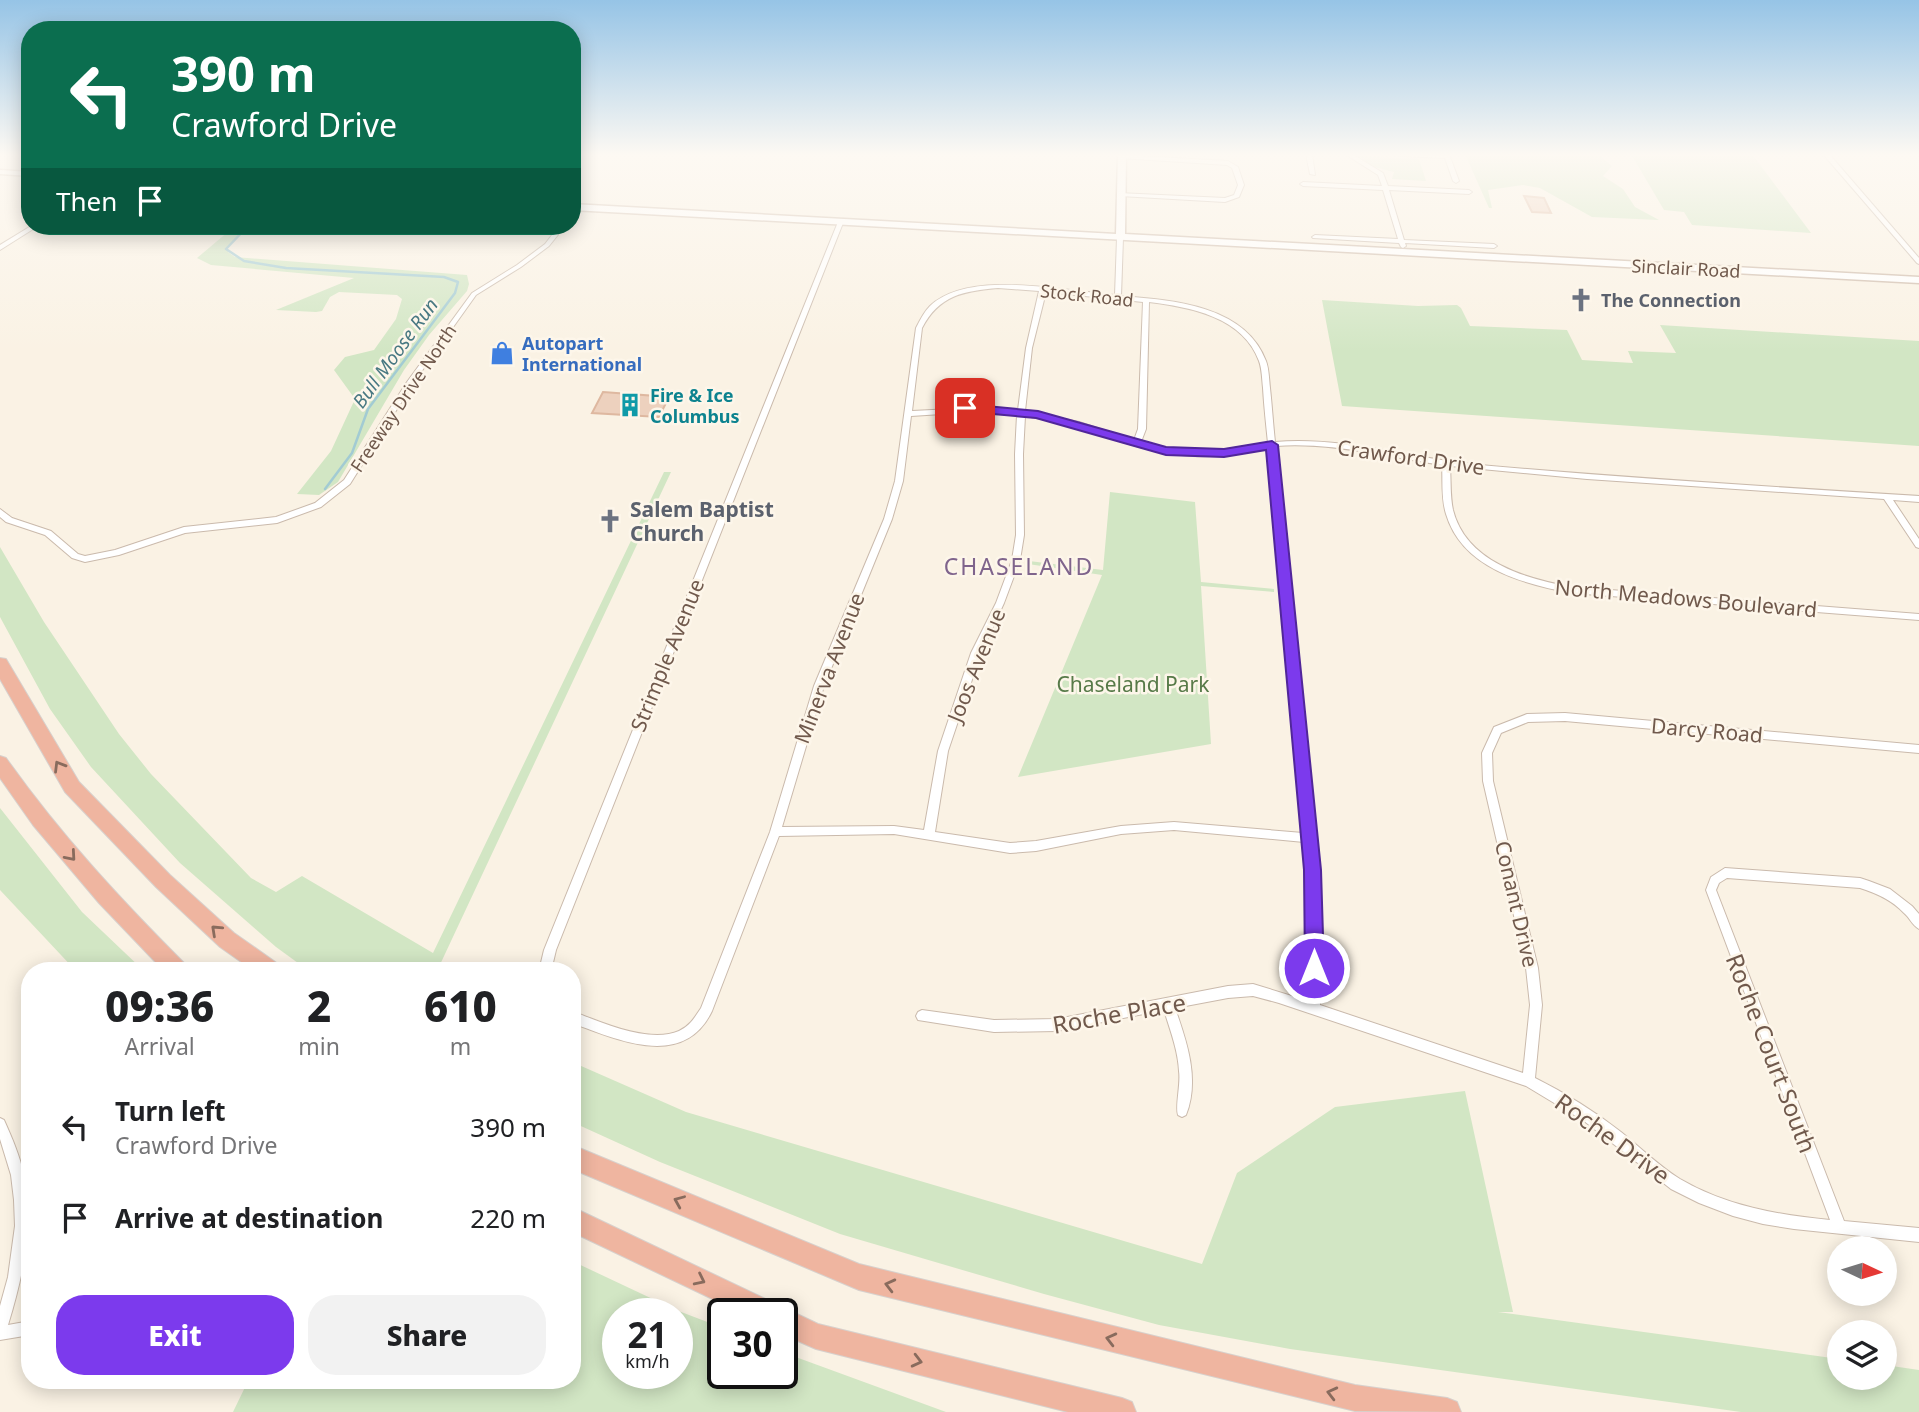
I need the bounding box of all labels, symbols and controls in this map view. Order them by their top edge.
text: 390 m [171,40,316,106]
icon: left [56,49,147,140]
text: Crawford Drive [171,103,397,146]
icon: arrive [131,182,169,220]
text: Then [56,183,117,219]
street label: Sinclair Road [1631,253,1741,283]
street label: Stock Road [1039,278,1135,312]
church icon: The Connection [1567,286,1595,314]
place label: The Connection [1601,288,1741,312]
water label: Bull Moose Run [346,293,444,413]
street label: Freeway Drive North [345,319,461,477]
place label: Autopart International [522,331,642,376]
shop icon: Autopart International [488,339,516,367]
pin [935,378,995,438]
place label: Fire & Ice Columbus [650,383,740,428]
icon: arrive [946,389,984,427]
building icon: Fire & Ice Columbus [616,391,644,419]
street label: Crawford Drive [1336,433,1486,481]
place label: Salem Baptist Church [630,495,774,547]
church icon: Salem Baptist Church [596,507,624,535]
district label: CHASELAND [944,550,1094,582]
street label: North Meadows Boulevard [1554,573,1818,623]
street label: Strimple Avenue [624,575,710,735]
street label: Minerva Avenue [787,588,871,748]
street label: Joos Avenue [940,604,1012,728]
park label: Chaseland Park [1057,670,1210,698]
street label: Darcy Road [1650,711,1764,749]
one-way arrow [55,761,68,774]
street label: Conant Drive [1489,838,1545,970]
one-way arrow [63,848,75,861]
one-way arrow [211,926,224,939]
position arrow [1277,931,1351,1005]
street label: Roche Court South [1719,949,1825,1157]
text: 09:36 [105,977,214,1034]
text: 2 [307,977,331,1034]
text: 610 [424,977,497,1034]
street label: Roche Place [1050,985,1188,1041]
text: Arrival [125,1030,195,1062]
text: min [298,1030,340,1062]
text: m [450,1030,471,1062]
street label: Roche Drive [1549,1085,1677,1191]
text: Turn left [115,1093,226,1129]
icon: left [56,1108,94,1146]
text: 390 m [470,1109,546,1145]
text: Crawford Drive [115,1129,277,1161]
one-way arrow [673,1196,685,1210]
icon: arrive [56,1199,94,1237]
text: Arrive at destination [115,1200,384,1236]
text: 220 m [470,1200,546,1236]
north arrow [1827,1236,1897,1306]
map controls [1827,1236,1897,1390]
one-way arrow [693,1272,705,1286]
one-way arrow [884,1279,896,1293]
button: Exit [56,1295,294,1375]
button: Share [308,1295,546,1375]
speed limit sign: 30 [707,1298,798,1389]
text: 21 [627,1311,668,1358]
button: layers [1827,1320,1897,1390]
one-way arrow [1105,1333,1117,1347]
text: km/h [625,1349,670,1373]
one-way arrow [911,1353,923,1367]
one-way arrow [1326,1387,1338,1401]

